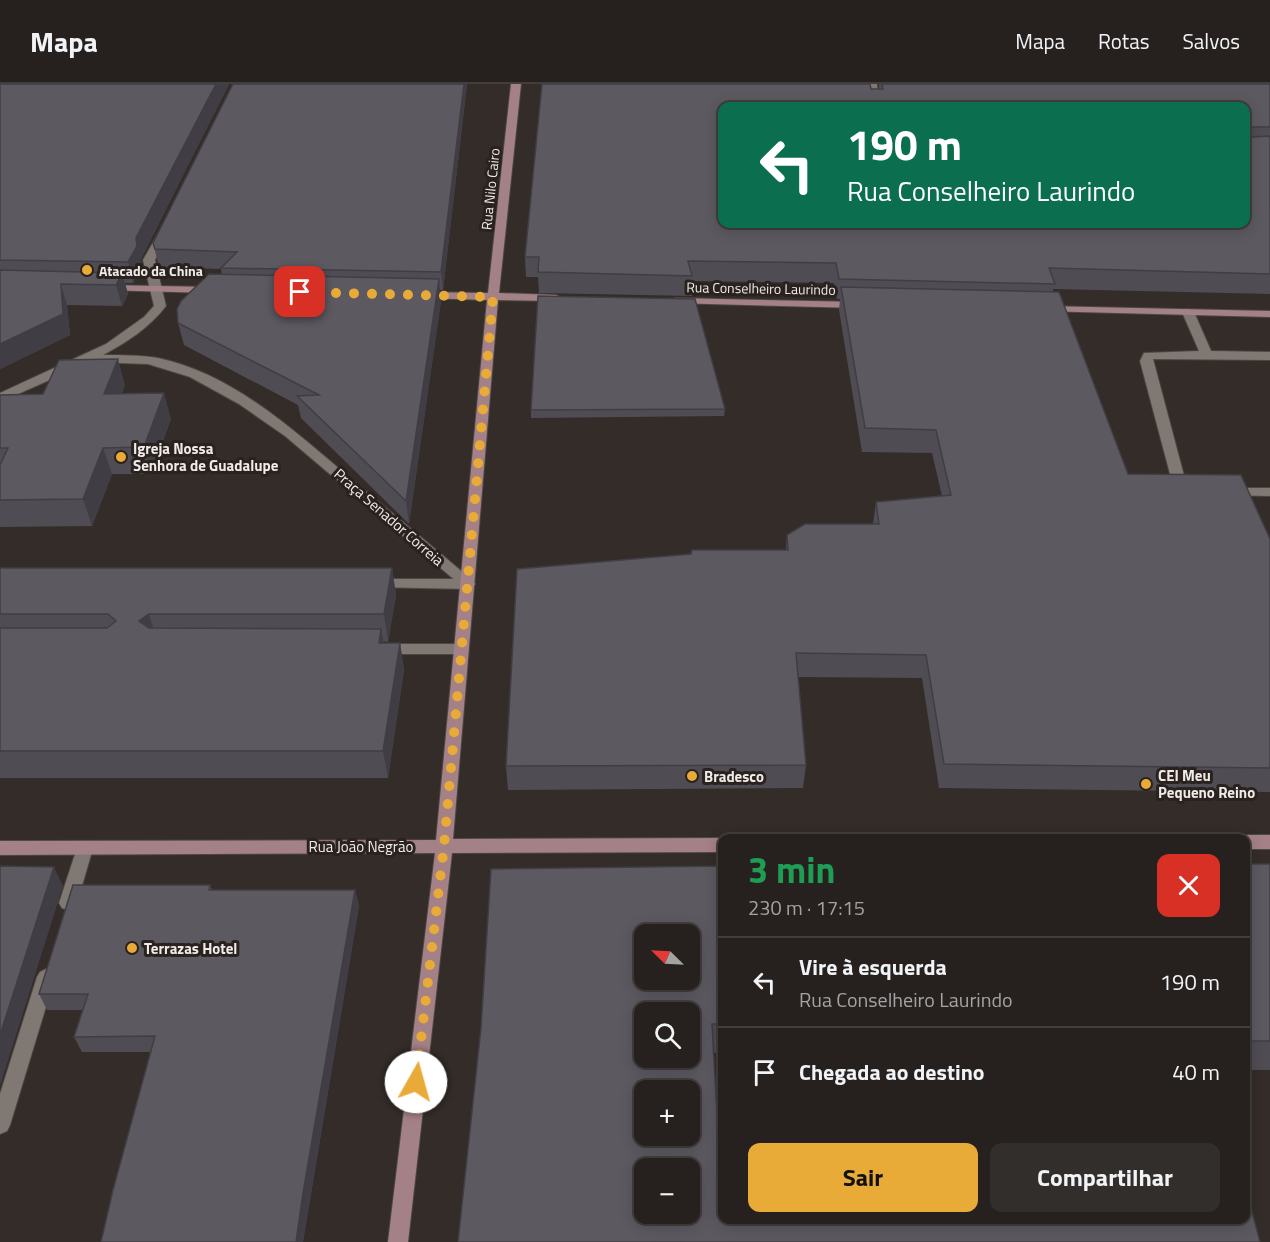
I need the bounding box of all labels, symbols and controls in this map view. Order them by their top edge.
text: Mapa [30,20,98,63]
text: Mapa [1015,25,1065,57]
text: Rotas [1098,25,1149,57]
text: Salvos [1182,25,1240,57]
text: 190 m [847,112,962,176]
icon: left [748,126,826,204]
street label: Rua Nilo Cairo [475,147,505,231]
text: Rua Conselheiro Laurindo [847,170,1135,211]
place label: Atacado da China [99,260,203,281]
marker: Atacado da China [80,263,94,277]
pin [274,266,325,317]
icon: arrive [283,275,316,308]
street label: Rua Conselheiro Laurindo [686,276,836,300]
place label: Igreja Nossa Senhora de Guadalupe [133,437,279,477]
marker: Igreja Nossa Senhora de Guadalupe [114,450,128,464]
street label: Praça Senador Correia [329,463,449,572]
place label: CEI Meu Pequeno Reino [1158,764,1255,804]
place label: Bradesco [704,765,764,788]
marker: Bradesco [685,769,699,783]
marker: CEI Meu Pequeno Reino [1139,777,1153,791]
street label: Rua João Negrão [309,835,414,858]
text: 3 min [748,842,835,897]
button: close [1157,854,1220,917]
text: 230 m · 17:15 [748,892,865,923]
north arrow [634,924,700,990]
map controls [634,924,700,1224]
place label: Terrazas Hotel [144,937,237,960]
marker: Terrazas Hotel [125,941,139,955]
text: Vire à esquerda [799,950,947,984]
text: 190 m [1160,965,1220,999]
icon: left [748,966,781,999]
text: Rua Conselheiro Laurindo [799,984,1013,1015]
button: search [634,1002,700,1068]
position arrow [384,1050,448,1114]
text: Chegada ao destino [799,1055,985,1089]
text: 40 m [1172,1055,1220,1089]
icon: arrive [748,1056,781,1089]
button: + [634,1080,700,1146]
button: Sair [748,1143,978,1212]
button: Compartilhar [990,1143,1220,1212]
button: − [634,1158,700,1224]

